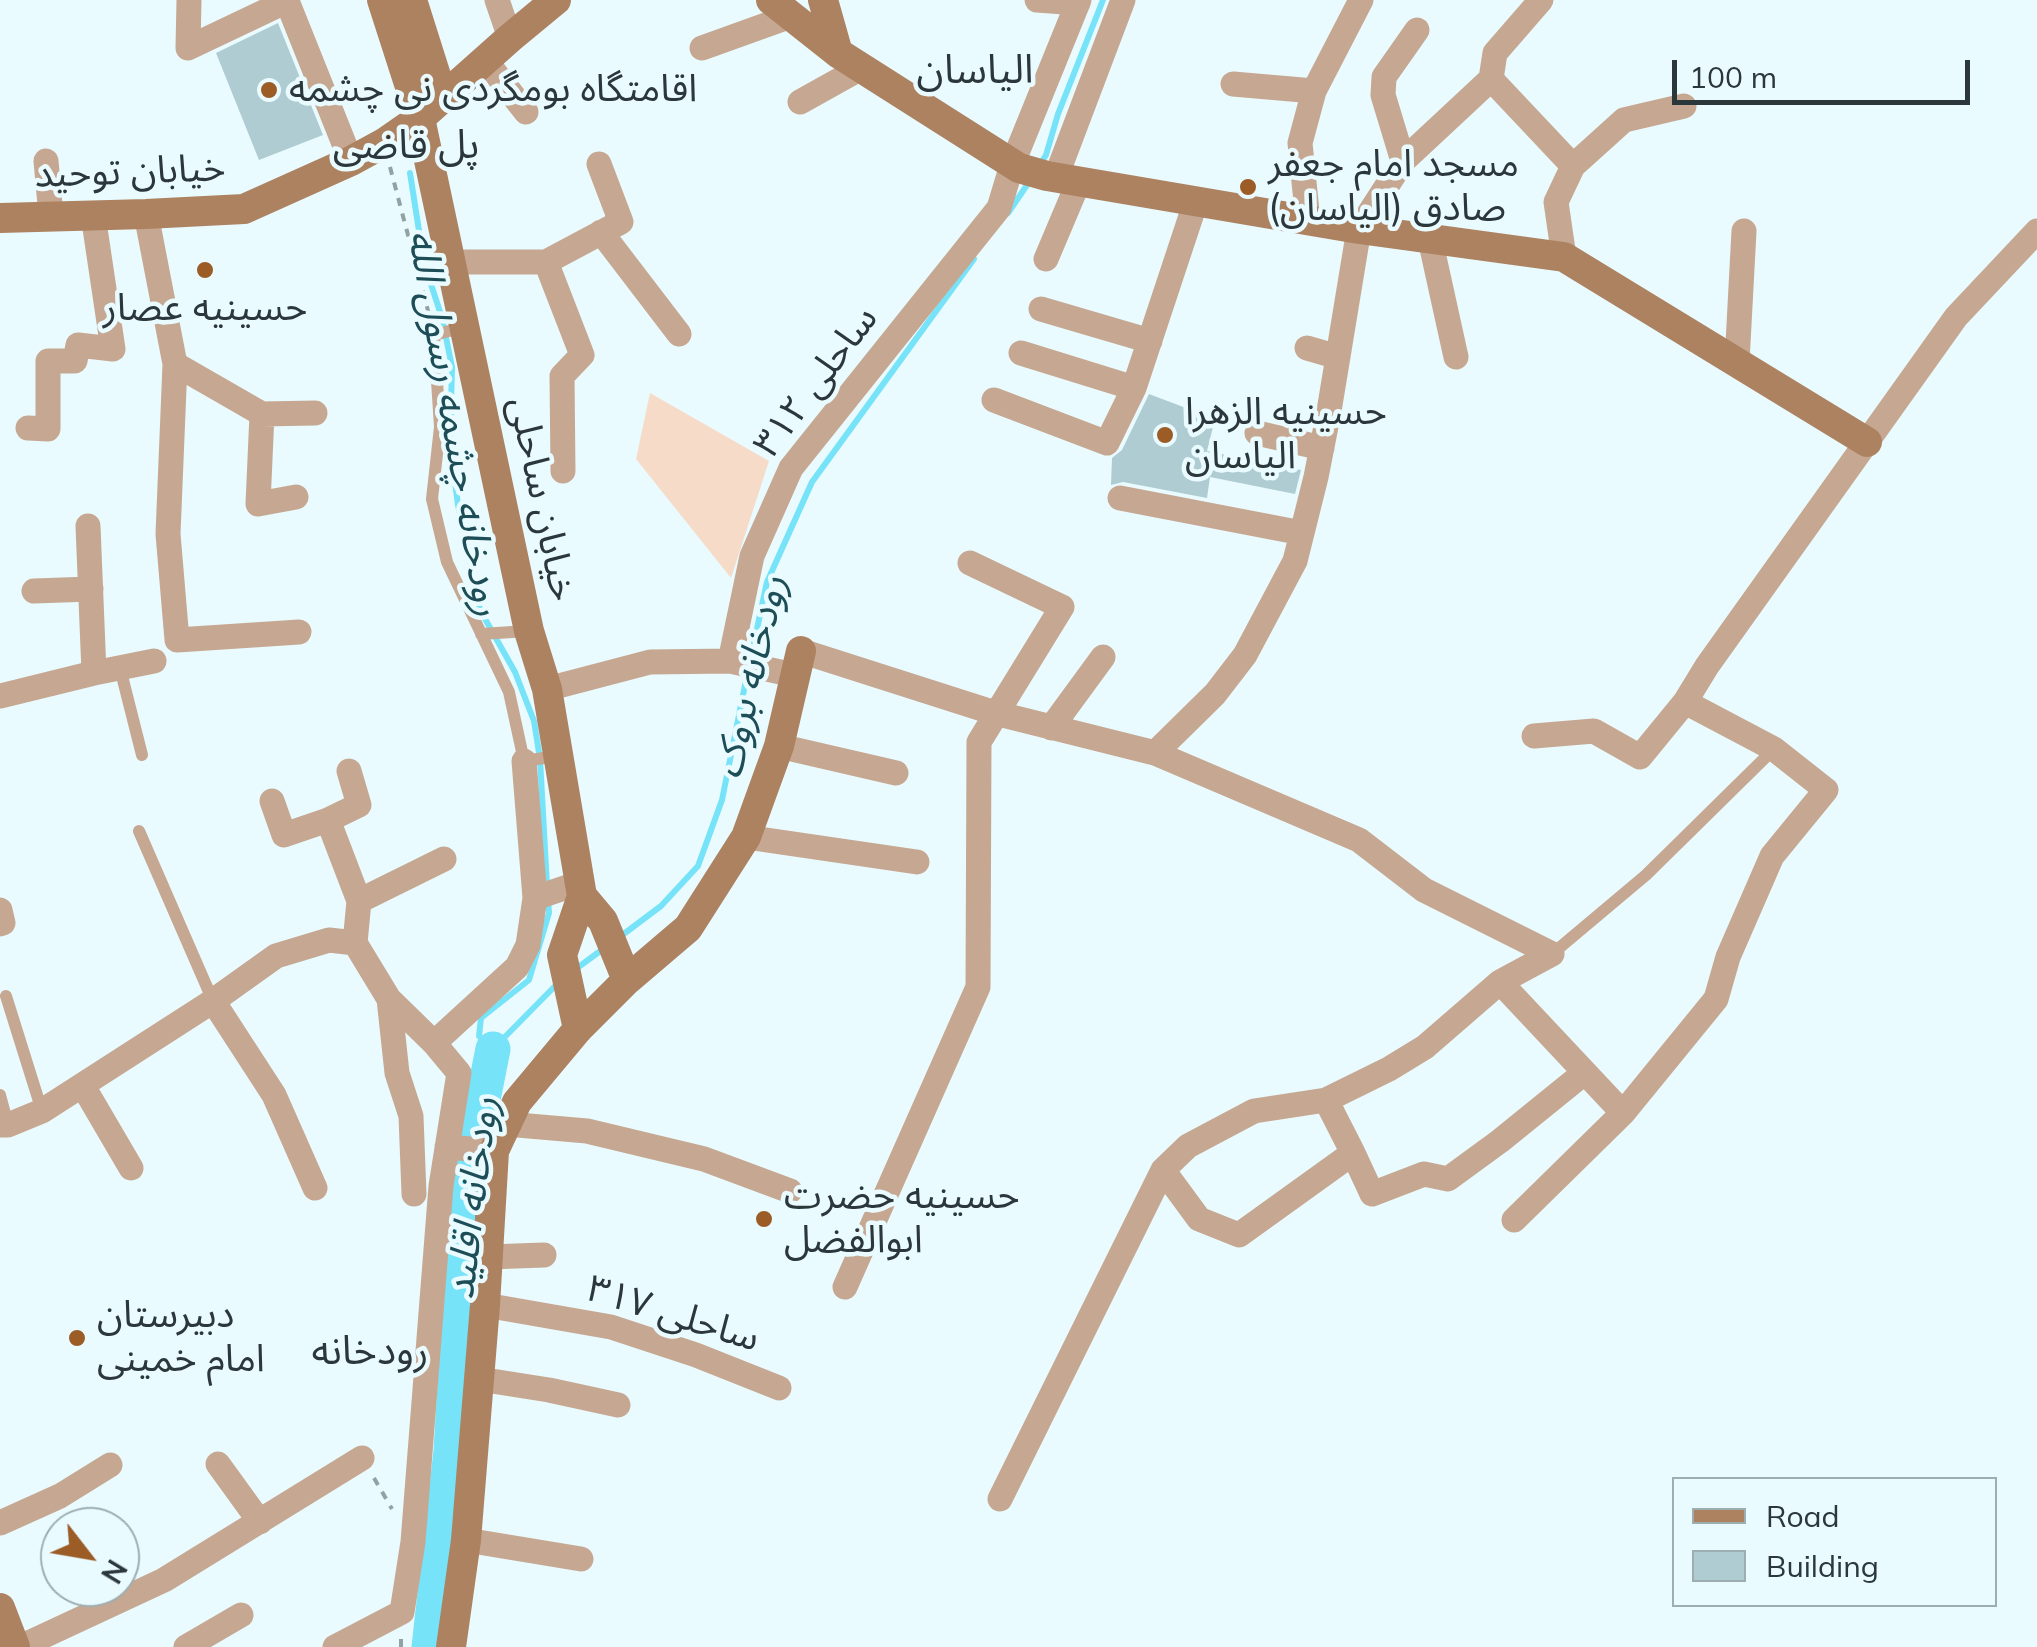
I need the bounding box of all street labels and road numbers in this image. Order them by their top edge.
street label: خیابان توحید [34,146,226,198]
street label: ساحلی ۳۱۲ [744,297,888,467]
street label: خیابان ساحلی [498,393,586,605]
street label: ساحلی ۳۱۷ [581,1266,765,1362]

